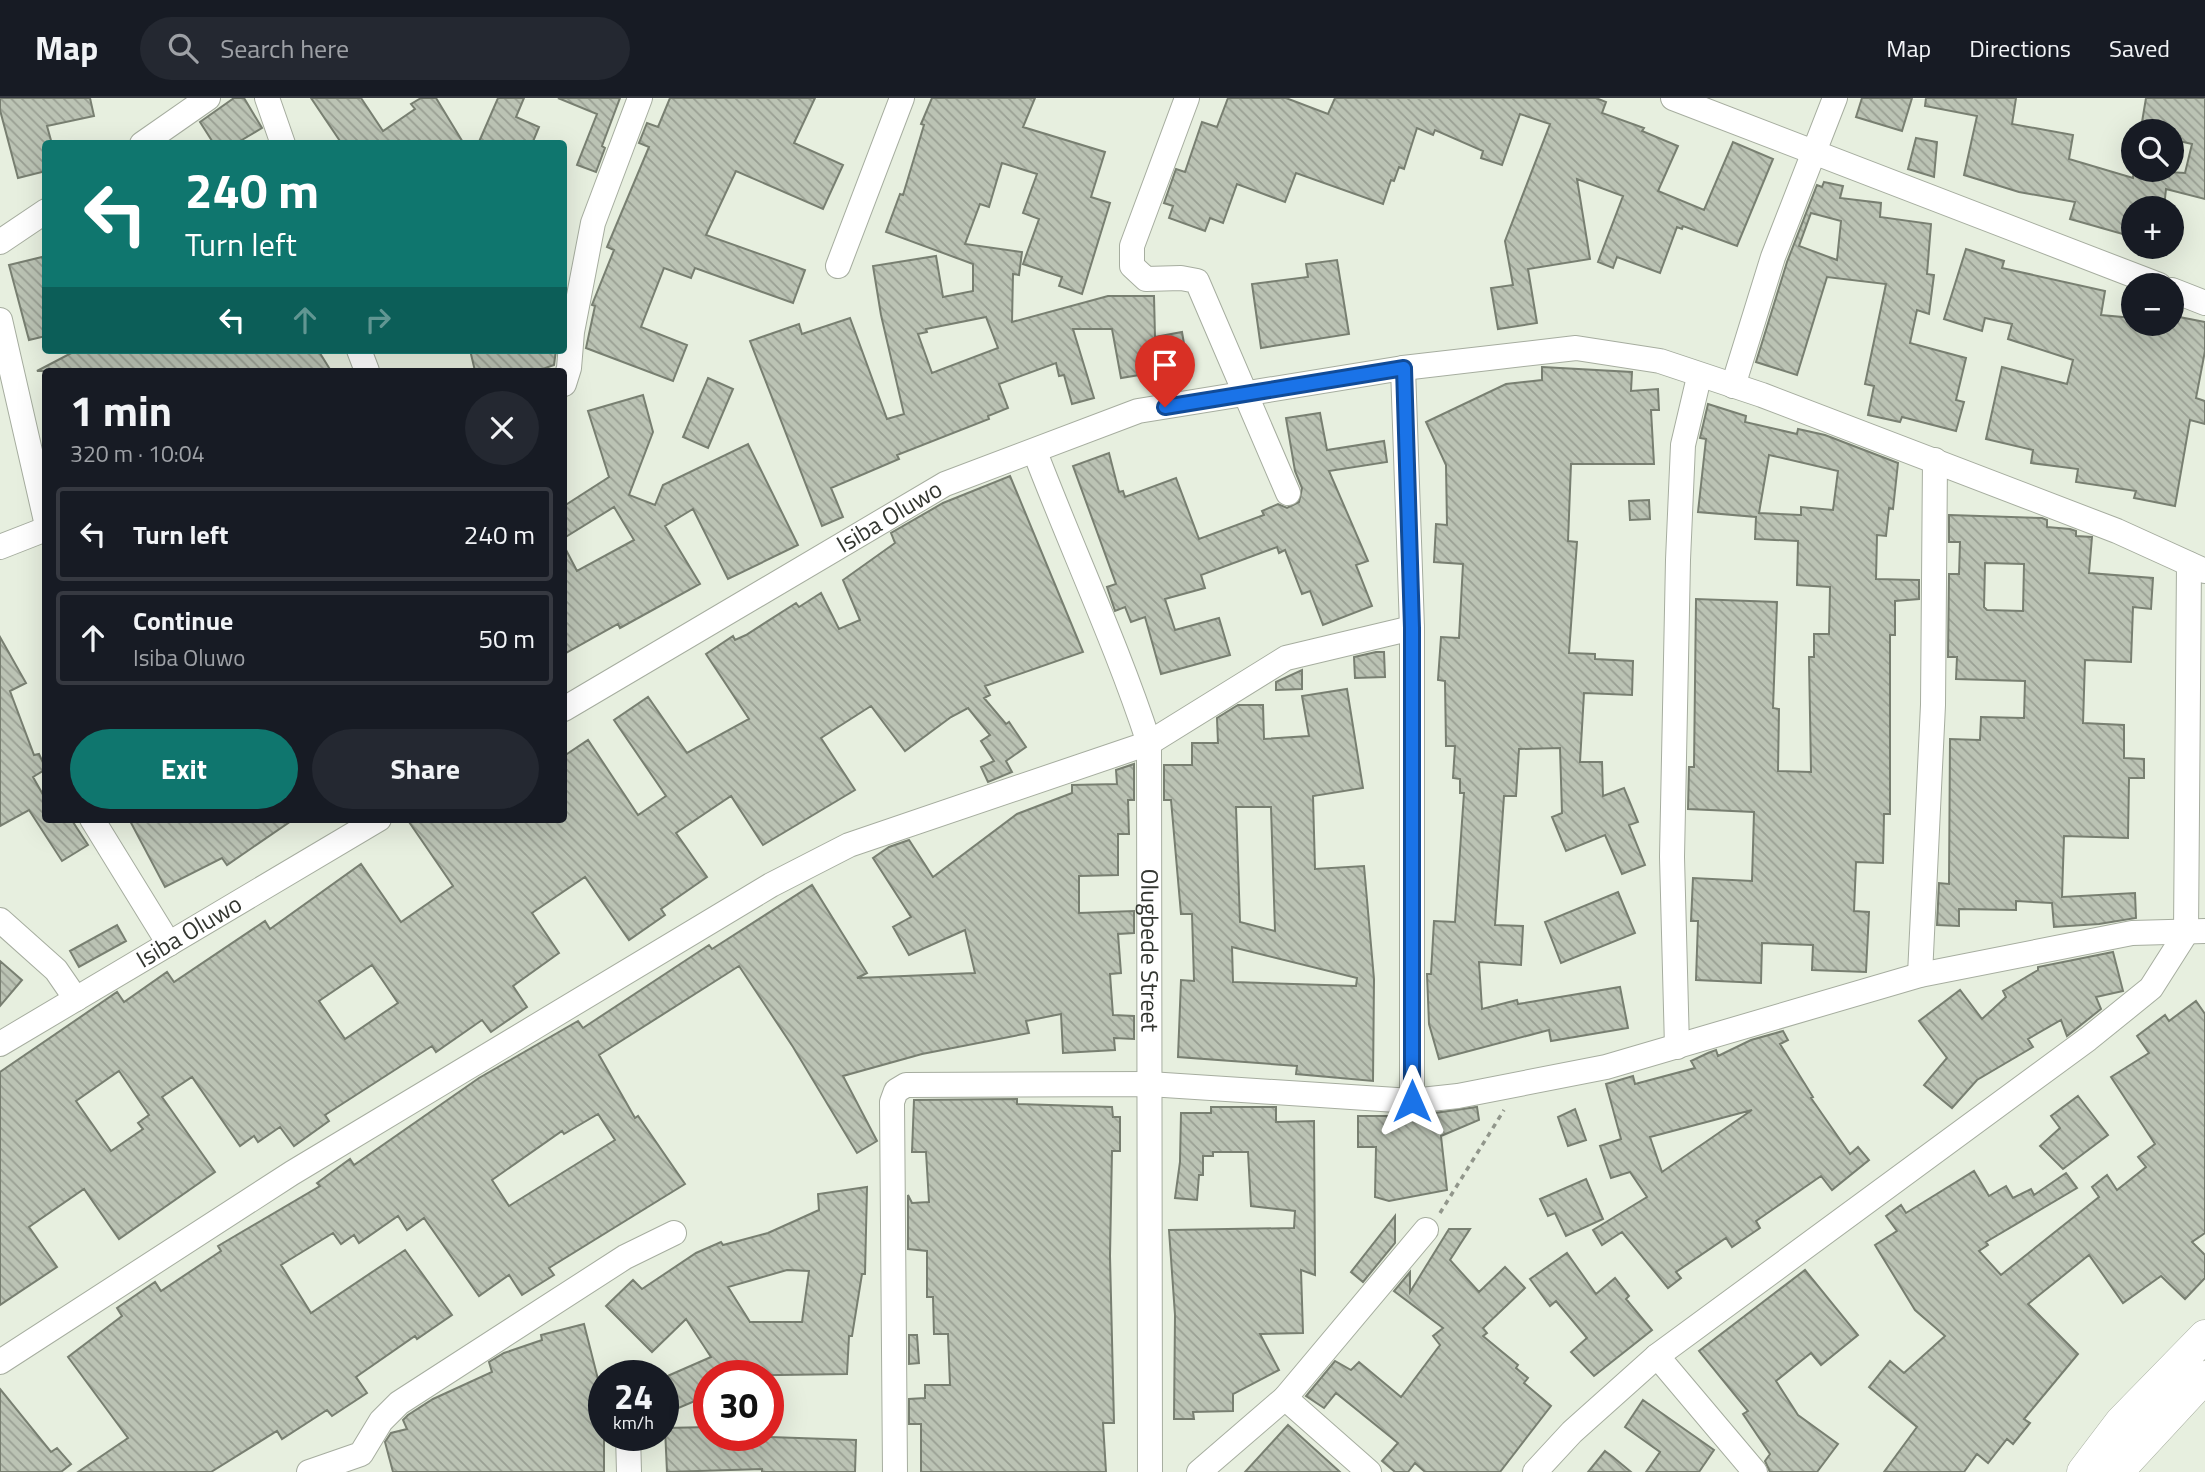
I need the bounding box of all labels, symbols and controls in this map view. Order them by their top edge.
search box [140,17,630,80]
text: Map [35,23,98,73]
icon: search [164,29,202,67]
text: Search here [220,29,349,68]
text: Map [1886,30,1931,66]
text: Directions [1969,30,2071,66]
text: Saved [2109,30,2170,66]
map controls [2121,119,2184,336]
button: search [2121,119,2184,182]
text: 240 m [185,152,319,227]
icon: left [70,168,161,259]
button: + [2121,196,2184,259]
text: Turn left [185,220,297,268]
button: − [2121,273,2184,336]
icon: left [213,301,251,339]
icon: ahead [286,301,324,339]
icon: right [359,301,397,339]
pin [1135,335,1195,407]
icon: arrive [1146,346,1184,384]
text: 1 min [70,378,172,442]
button: close [465,391,539,465]
text: 320 m · 10:04 [70,436,205,471]
street label: Isiba Oluwo [829,471,949,561]
icon: left [74,515,112,553]
text: Turn left [133,515,228,554]
text: 240 m [464,515,535,554]
text: Continue [133,601,233,640]
icon: ahead [74,619,112,657]
text: 50 m [478,619,535,658]
text: Isiba Oluwo [133,640,245,675]
button: Exit [70,729,298,809]
button: Share [312,729,539,809]
street label: Olugbede Street [1132,869,1168,1033]
street label: Isiba Oluwo [129,885,248,976]
position arrow [1375,1064,1449,1138]
speed limit sign: 30 [693,1360,784,1451]
text: 24 [614,1369,653,1423]
text: km/h [613,1409,654,1436]

